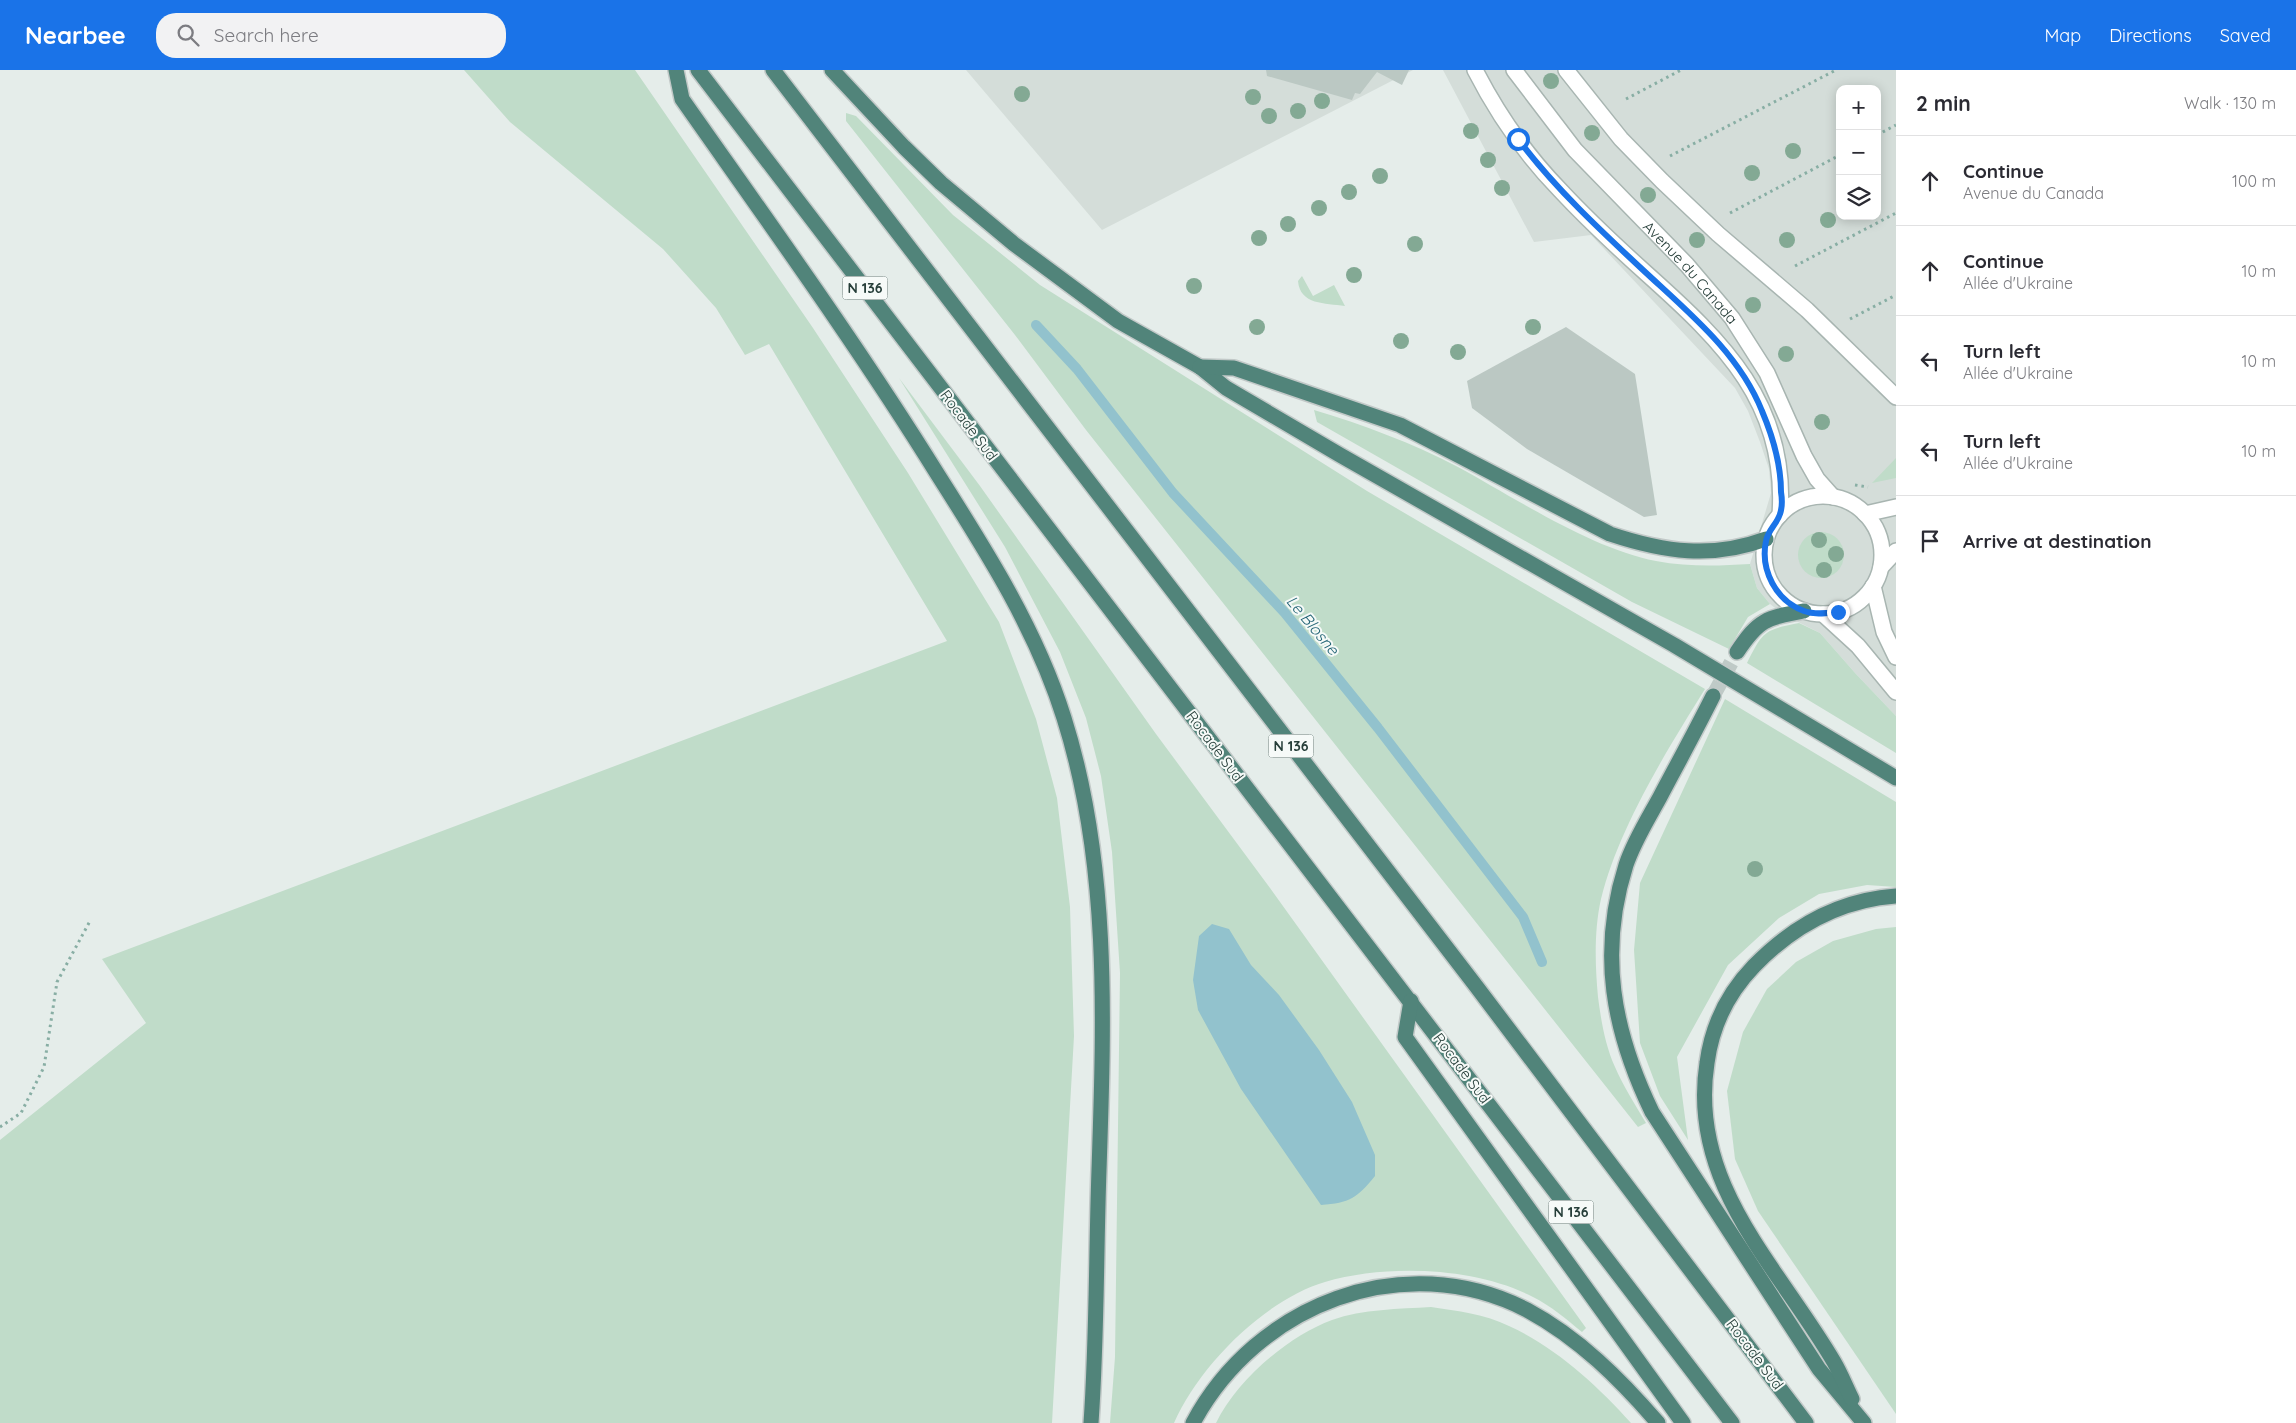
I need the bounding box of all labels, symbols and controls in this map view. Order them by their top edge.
search box [156,13,506,58]
text: Nearbee [25,20,126,50]
icon: search [174,21,202,49]
text: Search here [214,23,319,47]
text: Map [2044,24,2081,47]
text: Directions [2109,24,2192,47]
text: Saved [2220,24,2271,47]
map controls [1836,85,1881,220]
button: + [1836,85,1881,130]
text: 2 min [1916,90,1971,116]
text: Walk · 130 m [2184,93,2276,113]
route start [1507,128,1530,151]
button: − [1836,130,1881,175]
text: Continue [1963,159,2044,183]
icon: ahead [1916,167,1944,195]
text: 100 m [2232,171,2276,191]
button: layers [1836,175,1881,220]
text: Avenue du Canada [1963,183,2104,203]
street label: Avenue du Canada [1640,217,1742,328]
text: Continue [1963,249,2044,273]
icon: ahead [1916,257,1944,285]
text: 10 m [2242,261,2276,281]
text: Allée d'Ukraine [1963,273,2073,293]
road number: N 136 [842,277,888,300]
text: Turn left [1963,339,2041,363]
icon: left [1916,347,1944,375]
text: 10 m [2242,351,2276,371]
text: Allée d'Ukraine [1963,363,2073,383]
street label: Rocade Sud [936,386,1002,464]
text: Turn left [1963,429,2041,453]
icon: left [1916,437,1944,465]
text: 10 m [2242,441,2276,461]
text: Allée d'Ukraine [1963,453,2073,473]
icon: arrive [1916,527,1944,555]
text: Arrive at destination [1963,529,2152,553]
water label: Le Blosne [1282,591,1344,659]
route end [1827,601,1850,624]
street label: Rocade Sud [1182,707,1248,785]
road number: N 136 [1268,734,1314,758]
street label: Rocade Sud [1429,1029,1495,1107]
road number: N 136 [1548,1200,1594,1224]
street label: Rocade Sud [1722,1315,1788,1393]

